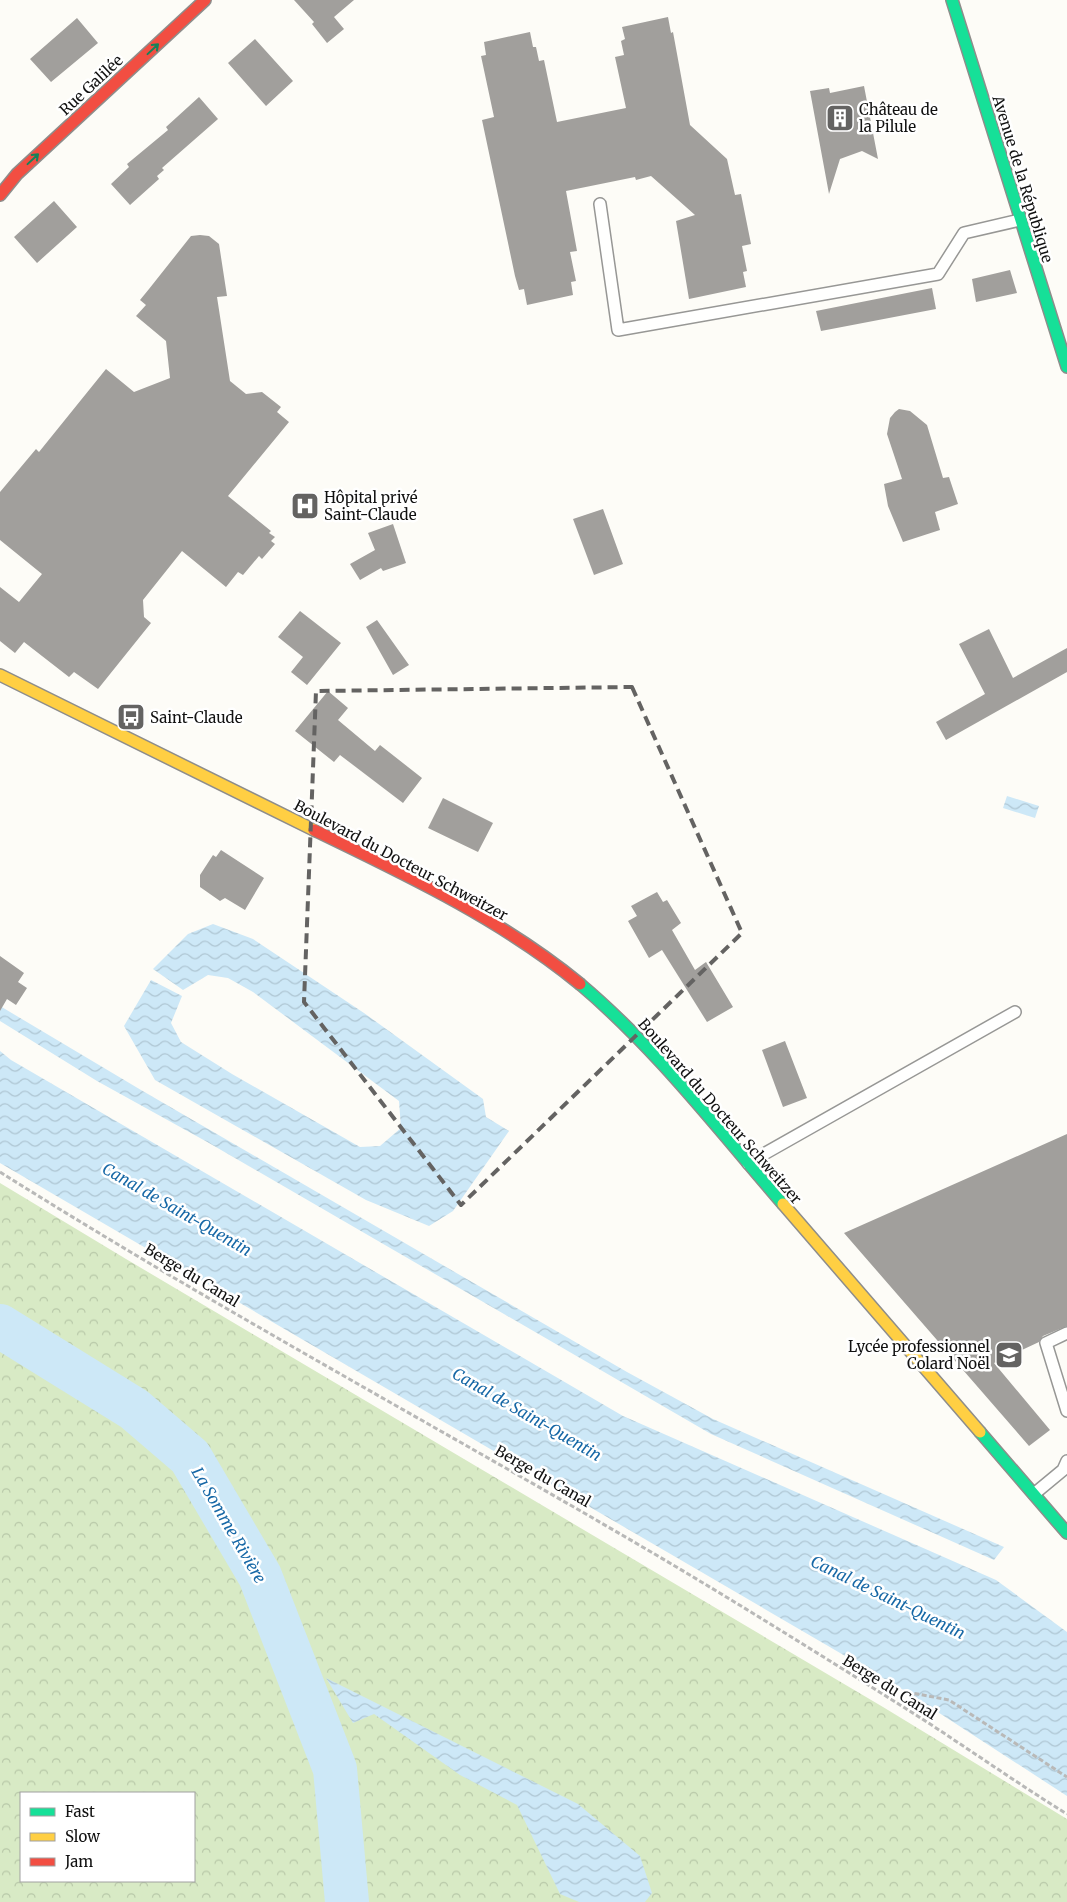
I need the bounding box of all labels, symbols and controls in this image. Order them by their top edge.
one-way arrow [146,43,159,55]
street label: Rue Galilée [55,51,127,119]
street label: Avenue de la République [988,92,1058,265]
place label: Château de la Pilule [859,100,938,136]
building icon: Château de la Pilule [825,103,855,133]
one-way arrow [27,153,40,165]
place label: Hôpital privé Saint-Claude [324,488,418,524]
hospital icon: Hôpital privé Saint-Claude [290,491,320,521]
bus stop icon: Saint-Claude [116,702,146,732]
place label: Saint-Claude [150,708,243,727]
street label: Boulevard du Docteur Schweitzer [291,795,511,925]
street label: Boulevard du Docteur Schweitzer [634,1014,806,1208]
water label: Canal de Saint-Quentin [99,1158,255,1260]
street label: Berge du Canal [141,1239,243,1311]
place label: Lycée professionnel Colard Noël [848,1337,990,1373]
school or university icon: Lycée professionnel Colard Noël [994,1340,1024,1370]
water label: Canal de Saint-Quentin [449,1363,605,1465]
street label: Berge du Canal [492,1441,595,1511]
water label: La Somme Rivière [188,1463,270,1587]
water label: Canal de Saint-Quentin [808,1551,968,1643]
street label: Berge du Canal [839,1650,941,1724]
legend [20,1792,195,1882]
text: Fast [65,1802,95,1821]
text: Slow [65,1827,100,1846]
text: Jam [64,1852,93,1871]

